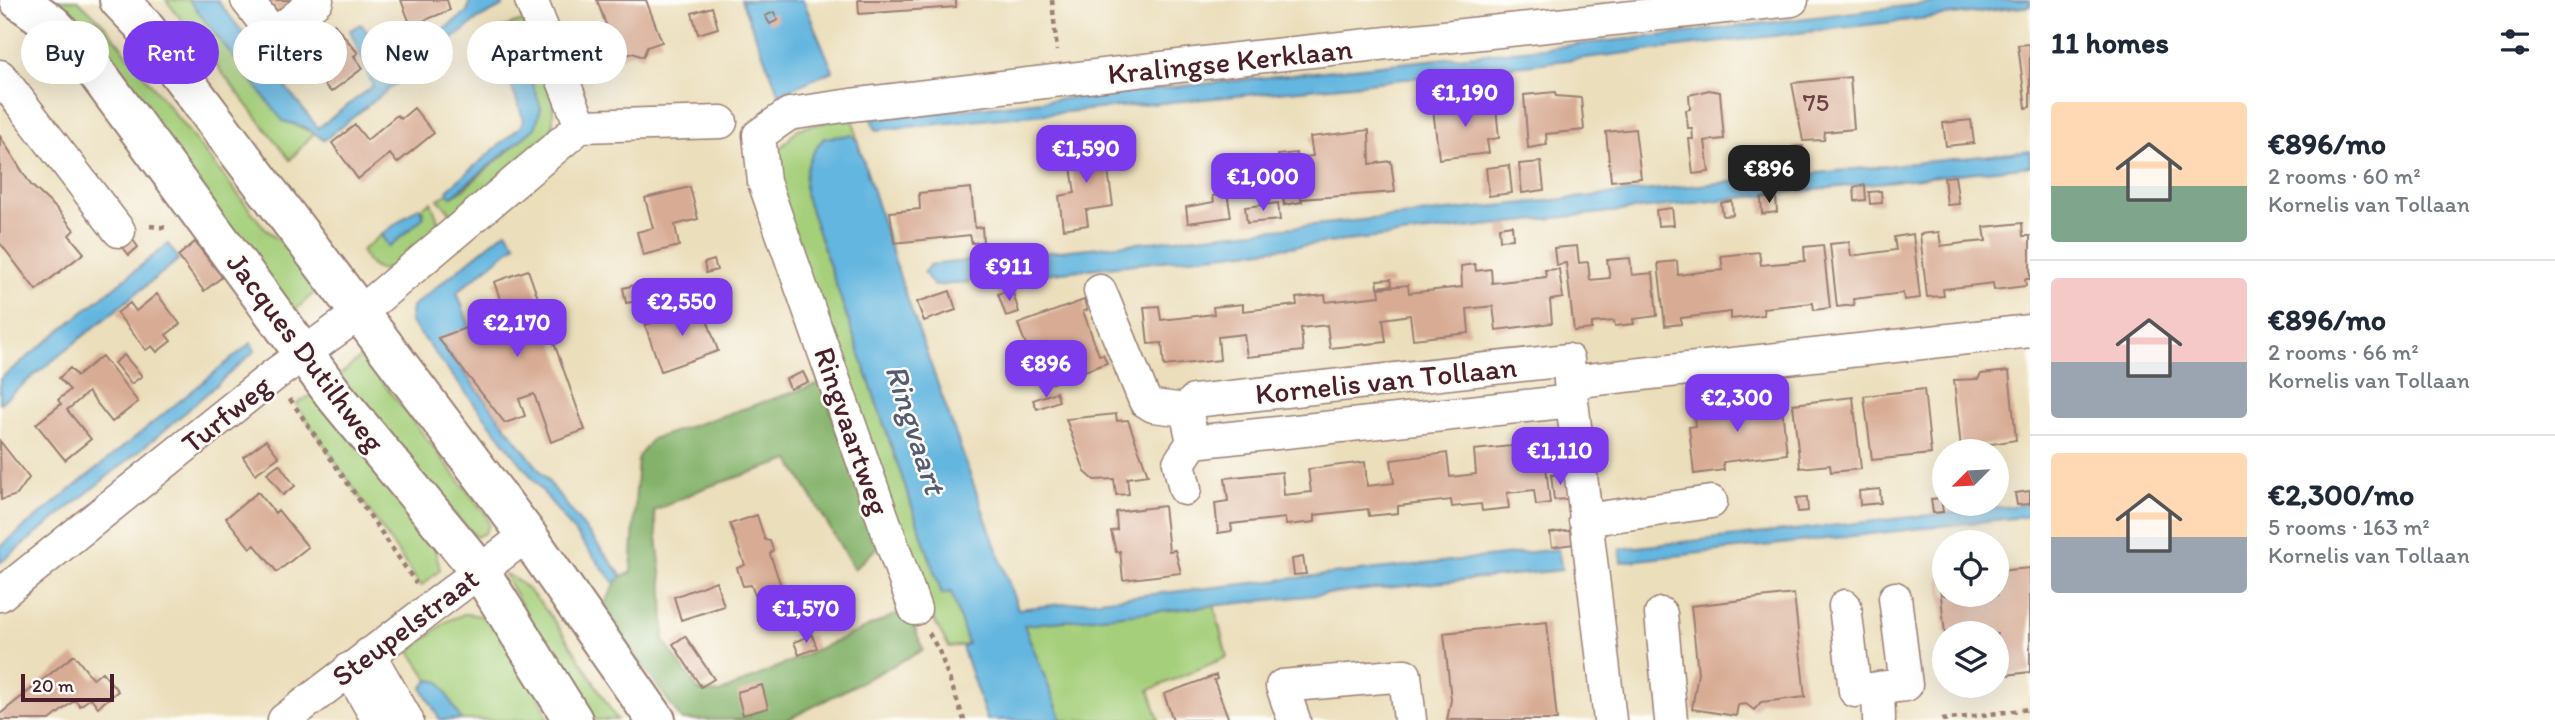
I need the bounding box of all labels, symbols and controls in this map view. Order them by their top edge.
chip: Buy [21,21,109,84]
chip: Rent [123,21,219,84]
chip: Filters [233,21,347,84]
chip: New [361,21,453,84]
chip: Apartment [467,21,627,84]
icon: filters [2496,23,2534,61]
text: 11 homes [2051,24,2169,61]
street label: Kralingse Kerklaan [1106,30,1354,92]
pin: €1,190 [1408,69,1522,129]
text: €1,190 [1432,78,1498,106]
house number: 75 [1803,86,1829,118]
pin: €1,590 [1029,125,1143,185]
text: €896/mo [2268,125,2386,162]
icon: home [2107,130,2191,214]
text: €1,590 [1052,134,1120,162]
pin: €896 [1728,146,1810,205]
pin: €1,000 [1206,154,1320,213]
text: €896 [1744,154,1794,182]
text: €1,000 [1227,162,1299,190]
text: 2 rooms · 60 m² [2268,162,2421,190]
text: Kornelis van Tollaan [2268,190,2470,218]
pin: €911 [968,244,1050,303]
street label: Jacques Dutilhweg [219,245,393,460]
text: €911 [986,252,1032,280]
pin: €2,550 [625,278,739,338]
text: €2,550 [648,287,717,315]
pin: €2,170 [460,300,574,359]
text: €896/mo [2268,301,2386,338]
icon: home [2107,306,2191,390]
text: €2,170 [484,308,550,336]
text: 2 rooms · 66 m² [2268,338,2419,366]
pin: €896 [1005,340,1087,400]
street label: Ringvaartweg [806,342,898,521]
street label: Kornelis van Tollaan [1253,348,1519,412]
text: €896 [1021,349,1071,377]
water label: Ringvaart [877,360,956,501]
street label: Turfweg [174,366,279,461]
text: Kornelis van Tollaan [2268,366,2470,394]
pin: €2,300 [1680,374,1794,434]
text: €2,300 [1701,383,1773,411]
pin: €1,110 [1503,428,1617,487]
text: €1,110 [1528,436,1592,464]
north arrow [1932,439,2009,516]
map controls [1932,439,2009,698]
text: €2,300/mo [2268,476,2414,513]
icon: home [2107,481,2191,565]
text: 5 rooms · 163 m² [2268,513,2430,541]
button: locate [1932,530,2009,607]
text: Kornelis van Tollaan [2268,541,2470,569]
street label: Steupelstraat [324,560,486,694]
pin: €1,570 [749,586,863,645]
text: €1,570 [773,594,839,622]
button: layers [1932,621,2009,698]
scale bar [21,671,114,703]
text: 20 m [32,674,74,697]

